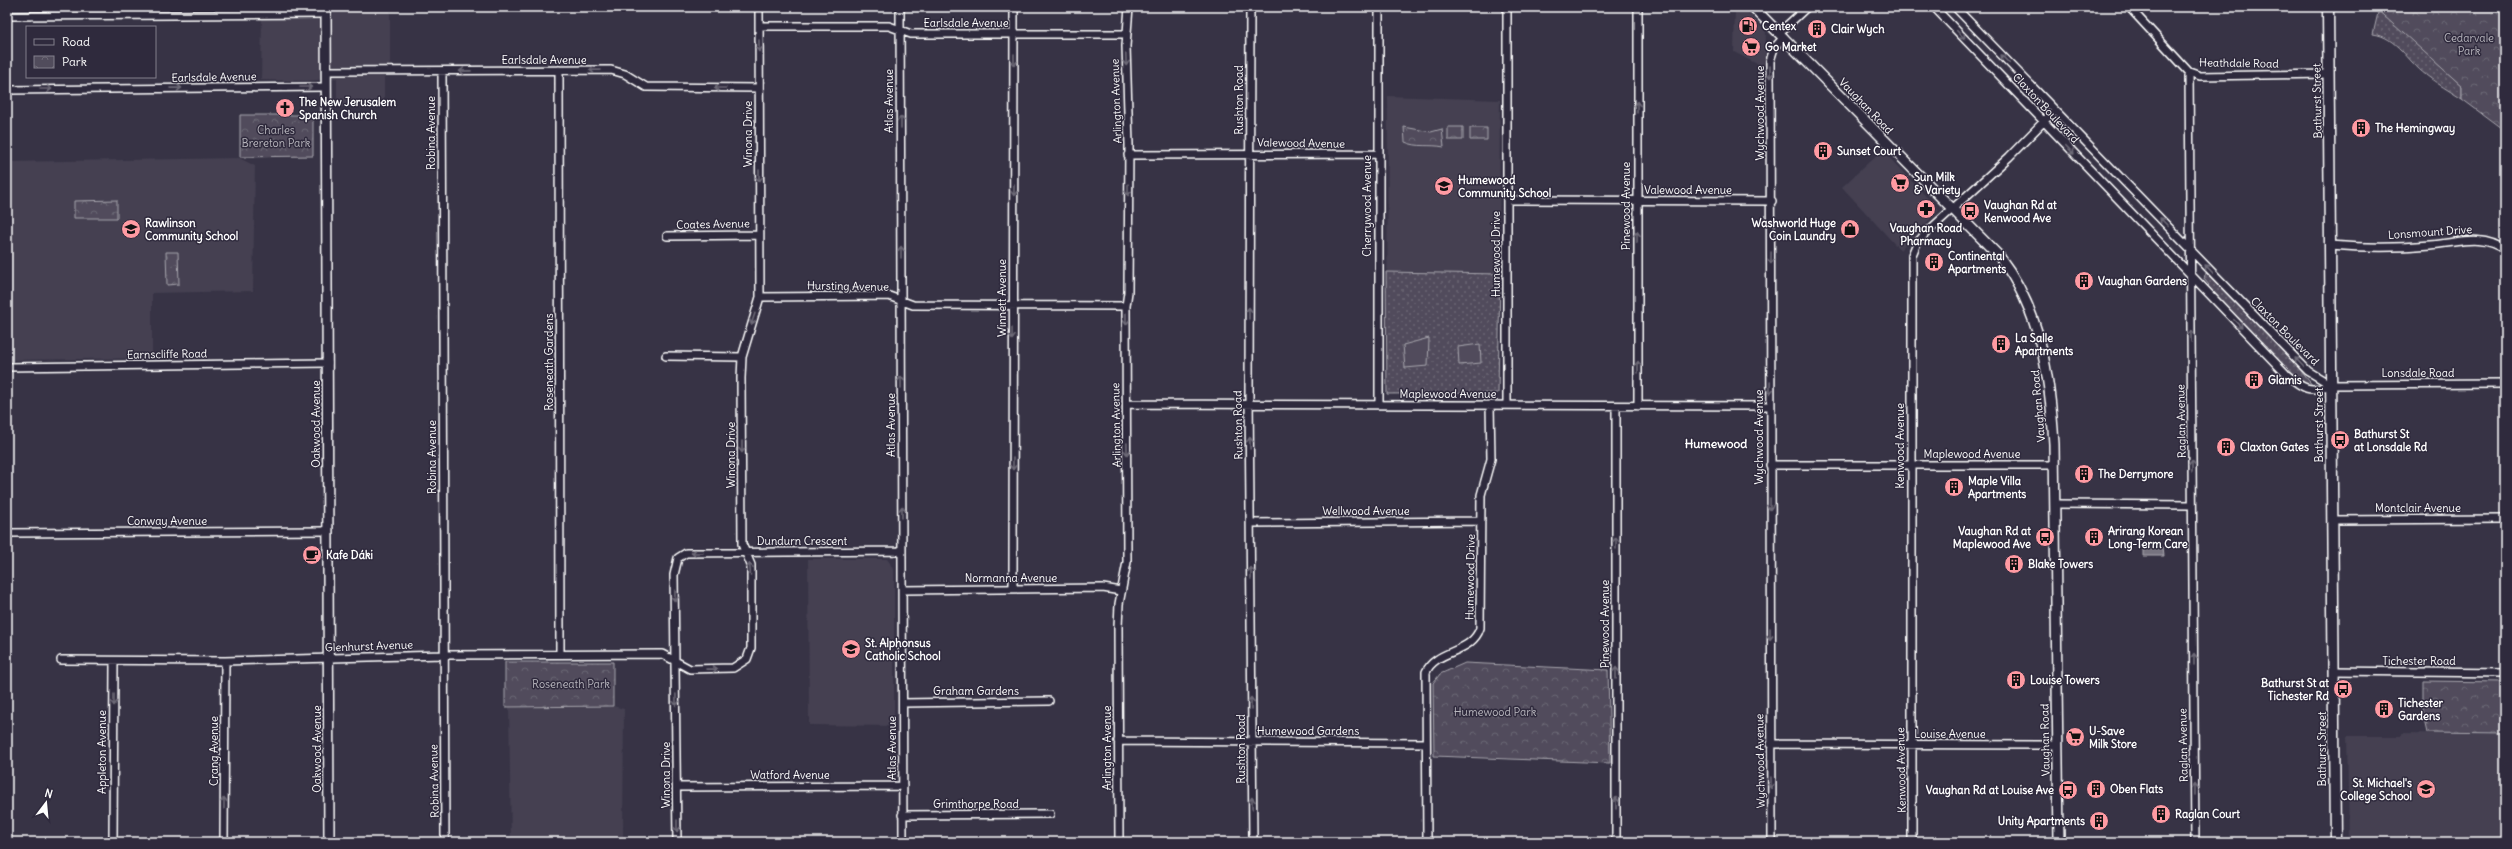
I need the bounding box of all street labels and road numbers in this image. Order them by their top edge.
street label: Earlsdale Avenue [923,16,1009,30]
street label: Earlsdale Avenue [501,53,587,67]
street label: Heathdale Road [2199,55,2279,71]
street label: Arlington Avenue [1108,58,1124,144]
street label: Bathurst Street [2309,63,2325,139]
street label: Rushton Road [1232,65,1246,135]
street label: Wychwood Avenue [1753,66,1767,160]
street label: Earlsdale Avenue [171,69,257,85]
street label: Atlas Avenue [882,69,896,133]
street label: Claxton Boulevard [2010,70,2082,146]
street label: Vaughan Road [1836,75,1897,137]
street label: Robina Avenue [424,96,438,170]
street label: Winona Drive [741,101,755,167]
street label: Valewood Avenue [1257,135,1345,151]
street label: Cherrywood Avenue [1360,155,1374,257]
street label: Pinewood Avenue [1619,162,1633,250]
street label: Valewood Avenue [1644,183,1732,197]
street label: Humewood Drive [1489,211,1503,297]
street label: Coates Avenue [676,216,750,232]
street label: Lonsmount Drive [2387,222,2473,242]
street label: Winnett Avenue [995,259,1009,337]
street label: Hursting Avenue [807,278,889,294]
street label: Claxton Boulevard [2248,294,2322,368]
street label: Roseneath Gardens [542,313,556,411]
street label: Earnscliffe Road [127,346,208,362]
street label: Lonsdale Road [2382,366,2455,380]
street label: Vaughan Road [2028,369,2048,443]
street label: Oakwood Avenue [309,380,323,468]
street label: Arlington Avenue [1108,382,1124,467]
street label: Raglan Avenue [2173,384,2189,458]
street label: Maplewood Avenue [1400,387,1496,401]
street label: Bathurst Street [2312,387,2326,463]
street label: Rushton Road [1230,390,1246,460]
street label: Wychwood Avenue [1752,390,1766,484]
street label: Atlas Avenue [884,393,898,457]
street label: Kenwood Avenue [1893,403,1907,489]
street label: Robina Avenue [425,420,439,494]
street label: Winona Drive [724,422,738,488]
street label: Maplewood Avenue [1924,447,2020,461]
street label: Montclair Avenue [2375,501,2461,515]
street label: Wellwood Avenue [1322,504,1410,518]
street label: Conway Avenue [127,514,207,528]
street label: Dundurn Crescent [757,534,848,548]
street label: Humewood Drive [1462,534,1478,620]
street label: Normanna Avenue [965,571,1057,585]
street label: Pinewood Avenue [1598,580,1612,668]
street label: Glenhurst Avenue [325,637,413,655]
street label: Tichester Road [2382,654,2456,668]
street label: Graham Gardens [933,684,1019,698]
street label: Vaughan Road [2037,703,2053,776]
street label: Oakwood Avenue [310,705,324,793]
street label: Arlington Avenue [1100,706,1114,790]
street label: Raglan Avenue [2175,708,2191,782]
street label: Appleton Avenue [95,710,109,794]
street label: Bathurst Street [2315,711,2329,787]
street label: Wychwood Avenue [1752,713,1768,809]
street label: Rushton Road [1234,714,1248,784]
street label: Crang Avenue [207,716,221,786]
street label: Atlas Avenue [885,716,899,780]
street label: Humewood Gardens [1257,724,1359,738]
street label: Kenwood Avenue [1893,727,1909,813]
street label: Louise Avenue [1914,727,1986,741]
street label: Winona Drive [659,742,673,808]
street label: Robina Avenue [426,744,442,818]
street label: Watford Avenue [750,768,830,782]
street label: Grimthorpe Road [933,797,1019,811]

